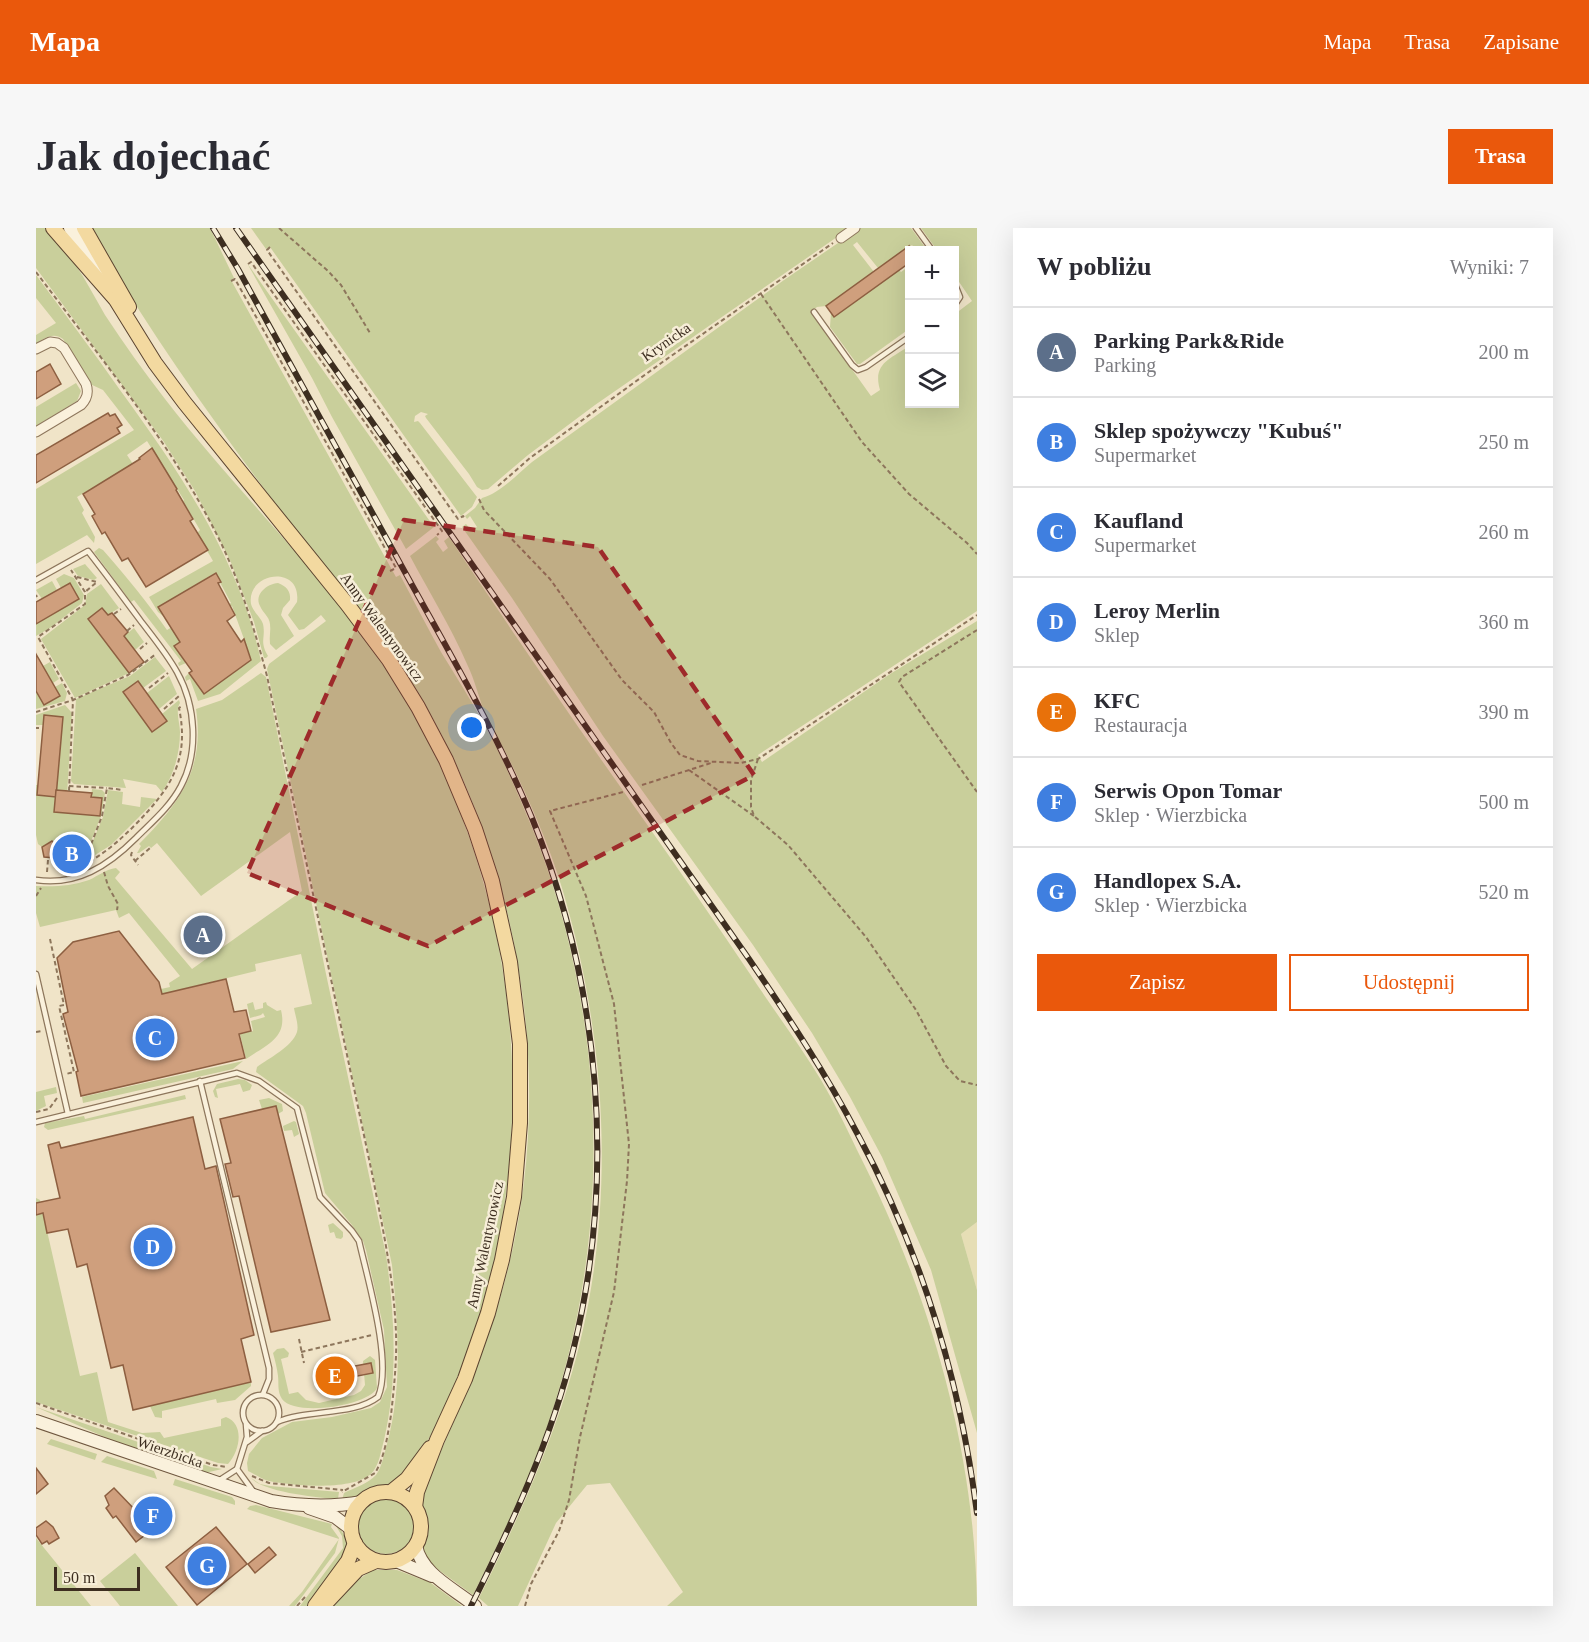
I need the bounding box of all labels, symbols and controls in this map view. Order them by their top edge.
text: Mapa [30,26,100,57]
text: Mapa [1323,30,1371,54]
text: Trasa [1404,30,1450,54]
text: Zapisane [1483,30,1559,54]
button: Trasa [1448,129,1553,184]
text: Jak dojechać [36,133,271,179]
map controls [905,246,959,408]
button: + [905,246,959,300]
text: W pobliżu [1037,252,1151,281]
text: Wyniki: 7 [1450,256,1529,278]
button: − [905,300,959,354]
street label: Krynicka [639,319,694,365]
text: Parking Park&Ride [1094,328,1284,353]
text: A [1049,341,1064,363]
text: 200 m [1478,341,1529,363]
button: layers [905,354,959,408]
text: Parking [1094,354,1156,376]
text: Sklep spożywczy "Kubuś" [1094,418,1343,443]
text: B [1050,431,1063,453]
text: 250 m [1478,431,1529,453]
text: Supermarket [1094,444,1196,466]
text: Kaufland [1094,508,1183,533]
text: C [1049,521,1064,543]
text: 260 m [1478,521,1529,543]
text: Supermarket [1094,534,1196,556]
street label: Anny Walentynowicz [337,570,427,684]
text: Leroy Merlin [1094,598,1220,623]
text: D [1049,611,1064,633]
text: 360 m [1478,611,1529,633]
text: Sklep [1094,624,1140,646]
text: KFC [1094,688,1140,713]
text: E [1050,701,1063,723]
text: 390 m [1478,701,1529,723]
your location [457,713,486,742]
text: Restauracja [1094,714,1187,736]
text: Serwis Opon Tomar [1094,778,1282,803]
text: F [1050,791,1063,813]
text: 500 m [1478,791,1529,813]
text: Sklep · Wierzbicka [1094,804,1247,826]
pin: B [52,832,92,876]
text: Handlopex S.A. [1094,868,1241,893]
text: G [1049,881,1064,903]
text: 520 m [1478,881,1529,903]
text: Sklep · Wierzbicka [1094,894,1247,916]
pin: A [184,912,222,958]
button: Zapisz [1037,954,1277,1011]
button: Udostępnij [1289,954,1529,1011]
pin: C [136,1016,174,1060]
street label: Anny Walentynowicz [464,1180,506,1310]
pin: D [134,1224,172,1270]
pin: E [316,1354,354,1398]
street label: Wierzbicka [135,1433,205,1471]
pin: F [134,1494,172,1538]
pin: G [188,1544,226,1588]
scale bar [54,1564,140,1592]
text: 50 m [63,1569,95,1586]

